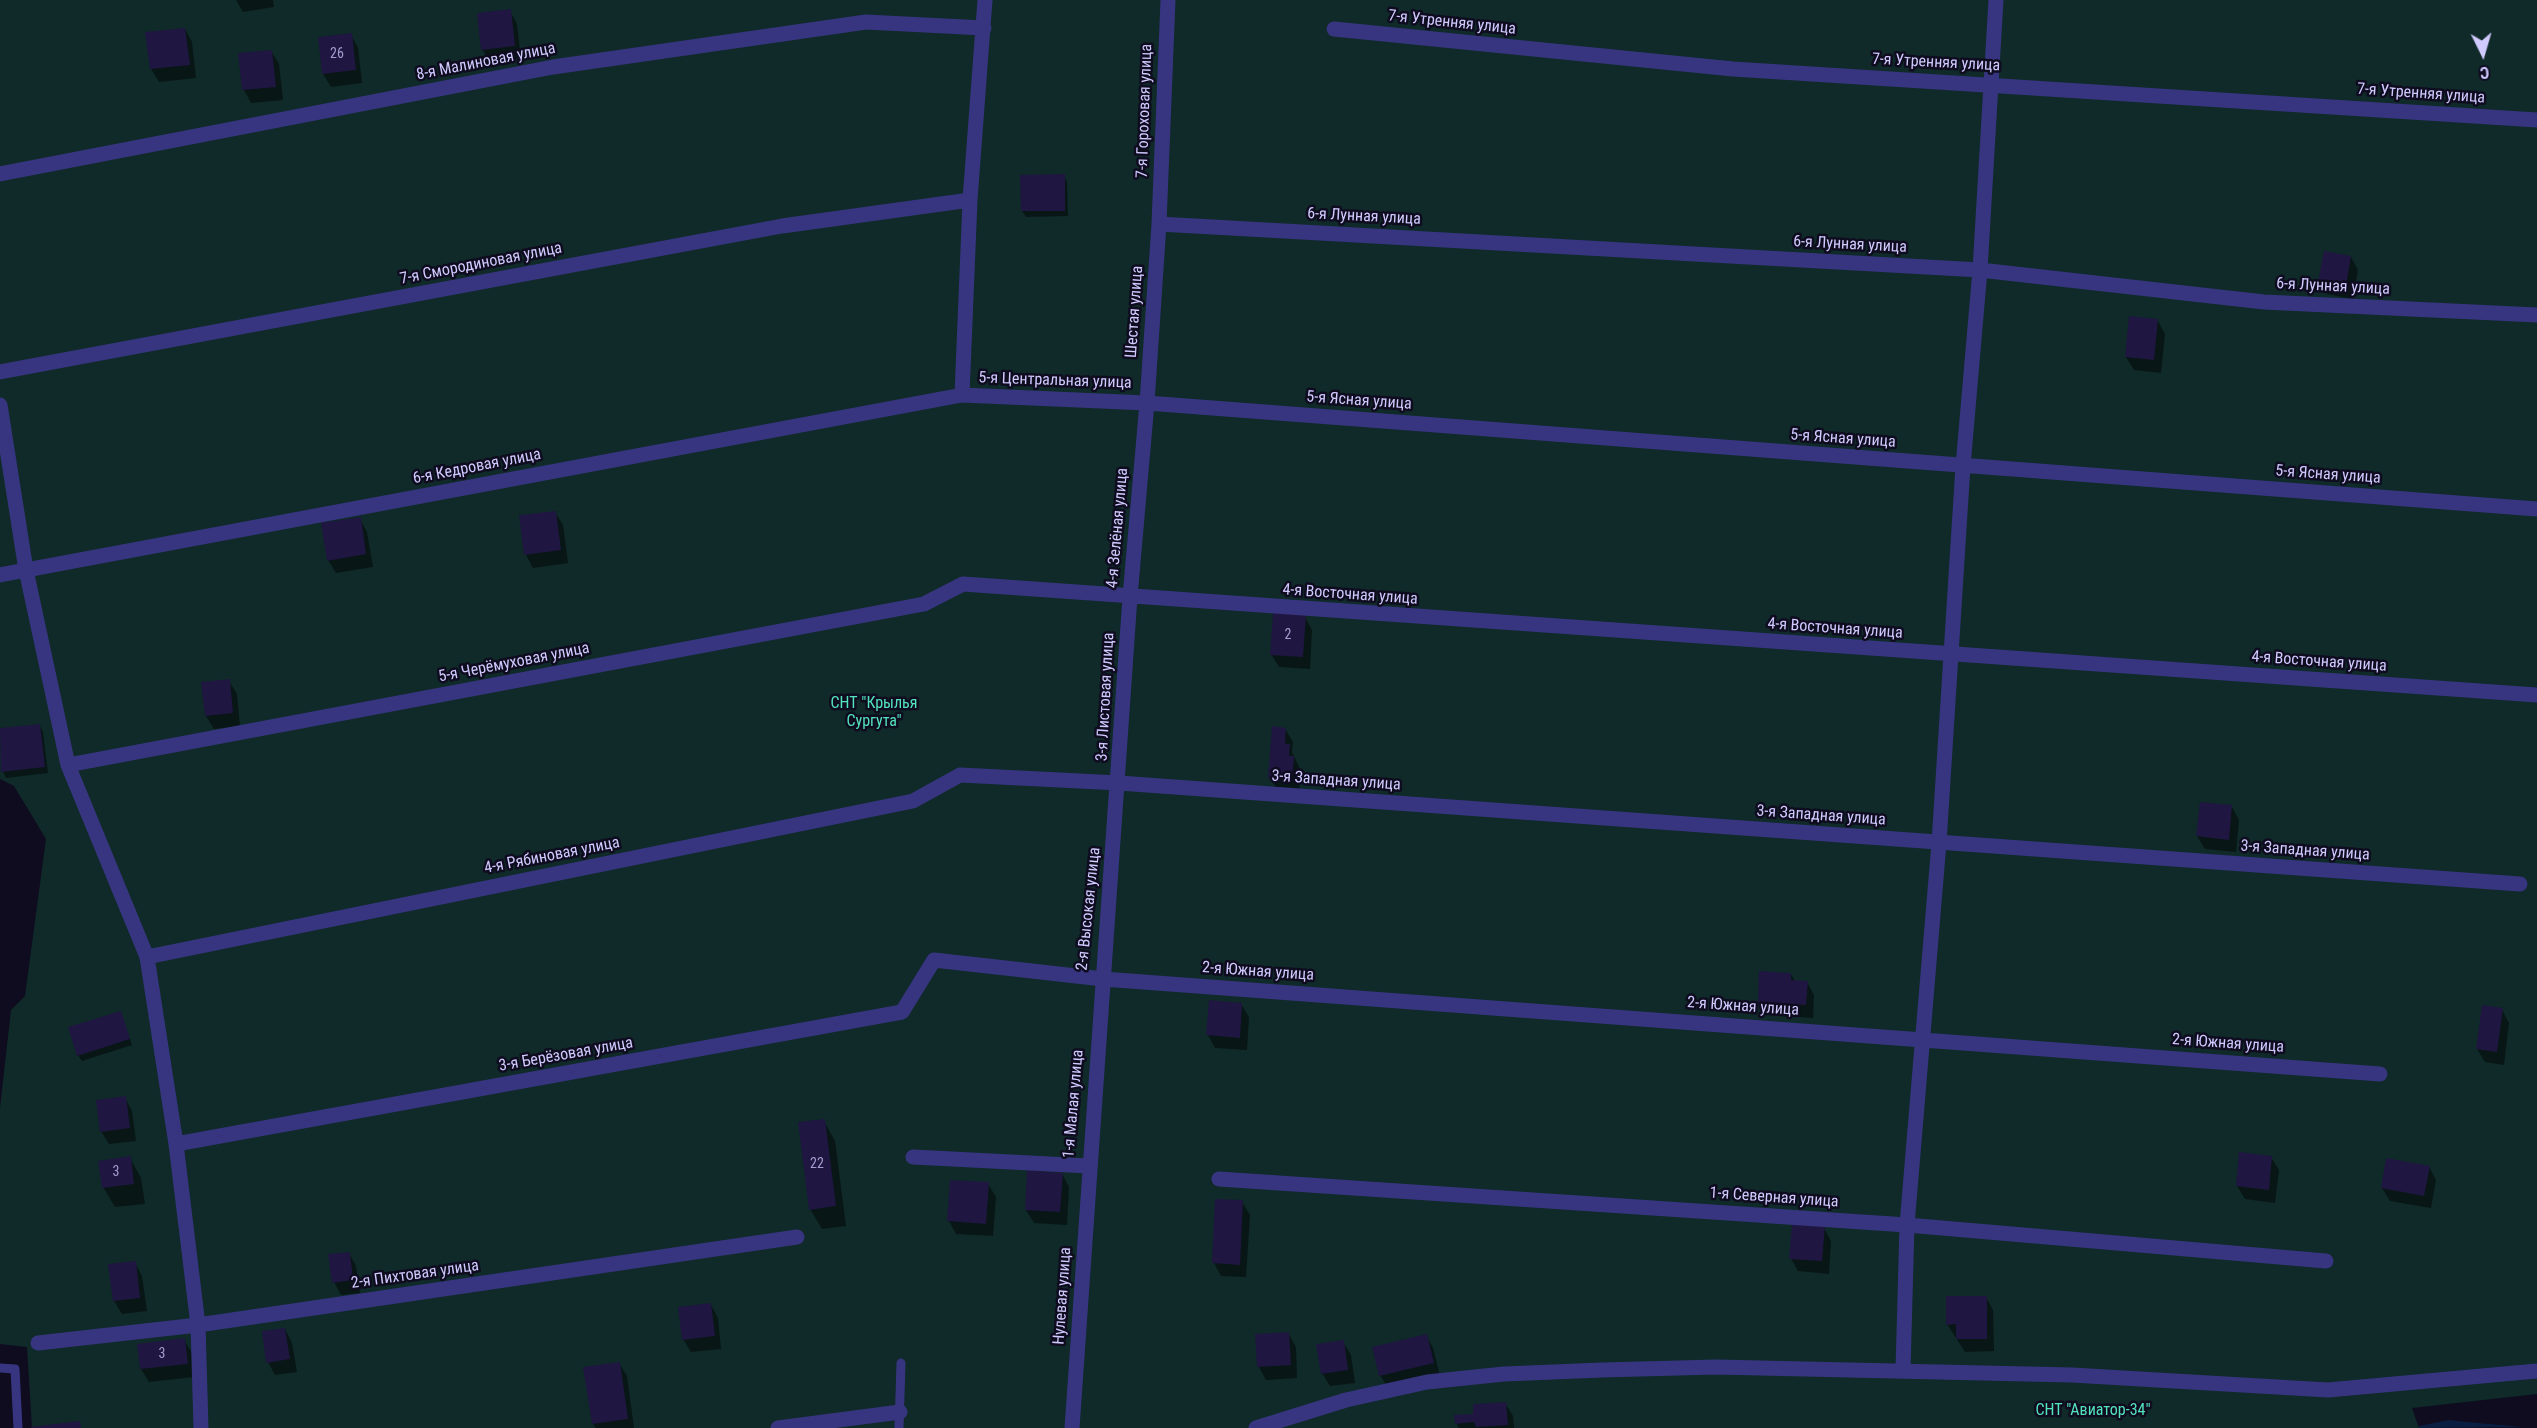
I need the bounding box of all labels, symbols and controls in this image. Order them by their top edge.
street label: 7-я Утренняя улица [1387,7,1517,39]
north arrow [2453,24,2513,84]
street label: 8-я Малиновая улица [415,39,557,85]
street label: 7-я Гороховая улица [1133,44,1157,178]
house number: 26 [330,46,344,62]
street label: 7-я Утренняя улица [1871,50,2001,76]
text: С [2479,63,2490,82]
street label: 7-я Утренняя улица [2356,80,2486,108]
street label: 6-я Лунная улица [1307,204,1421,230]
street label: 6-я Лунная улица [1793,232,1907,258]
street label: 7-я Смородиновая улица [398,239,564,289]
street label: Шестая улица [1122,265,1148,359]
street label: 6-я Лунная улица [2276,274,2390,300]
street label: 5-я Центральная улица [978,369,1132,393]
street label: 5-я Ясная улица [1306,388,1412,414]
street label: 5-я Ясная улица [1790,426,1896,452]
street label: 6-я Кедровая улица [411,445,543,489]
street label: 5-я Ясная улица [2275,462,2381,488]
street label: 4-я Зелёная улица [1103,467,1133,589]
street label: 4-я Восточная улица [1282,581,1418,609]
street label: 4-я Восточная улица [1767,615,1903,643]
house number: 2 [1285,627,1291,643]
street label: 3-я Листовая улица [1093,632,1119,762]
street label: 5-я Черёмуховая улица [437,639,591,687]
street label: 4-я Восточная улица [2251,648,2387,676]
park label: CНТ "Крылья Сургута" [831,694,917,732]
street label: 3-я Западная улица [1271,767,1401,795]
street label: 3-я Западная улица [1756,802,1886,830]
street label: 4-я Рябиновая улица [483,833,621,879]
street label: 3-я Западная улица [2240,837,2370,865]
street label: 2-я Высокая улица [1073,846,1105,972]
street label: 2-я Южная улица [1201,959,1315,985]
street label: 2-я Южная улица [1686,994,1800,1020]
street label: 2-я Южная улица [2171,1031,2285,1057]
street label: 3-я Берёзовая улица [497,1034,635,1076]
street label: 1-я Малая улица [1060,1049,1088,1159]
house number: 22 [810,1156,824,1172]
house number: 3 [113,1164,119,1180]
street label: 1-я Северная улица [1709,1184,1839,1212]
street label: Нулевая улица [1050,1247,1076,1345]
street label: 2-я Пихтовая улица [350,1257,480,1293]
house number: 3 [159,1346,165,1362]
park label: СНТ "Авиатор-34" [2035,1401,2151,1421]

